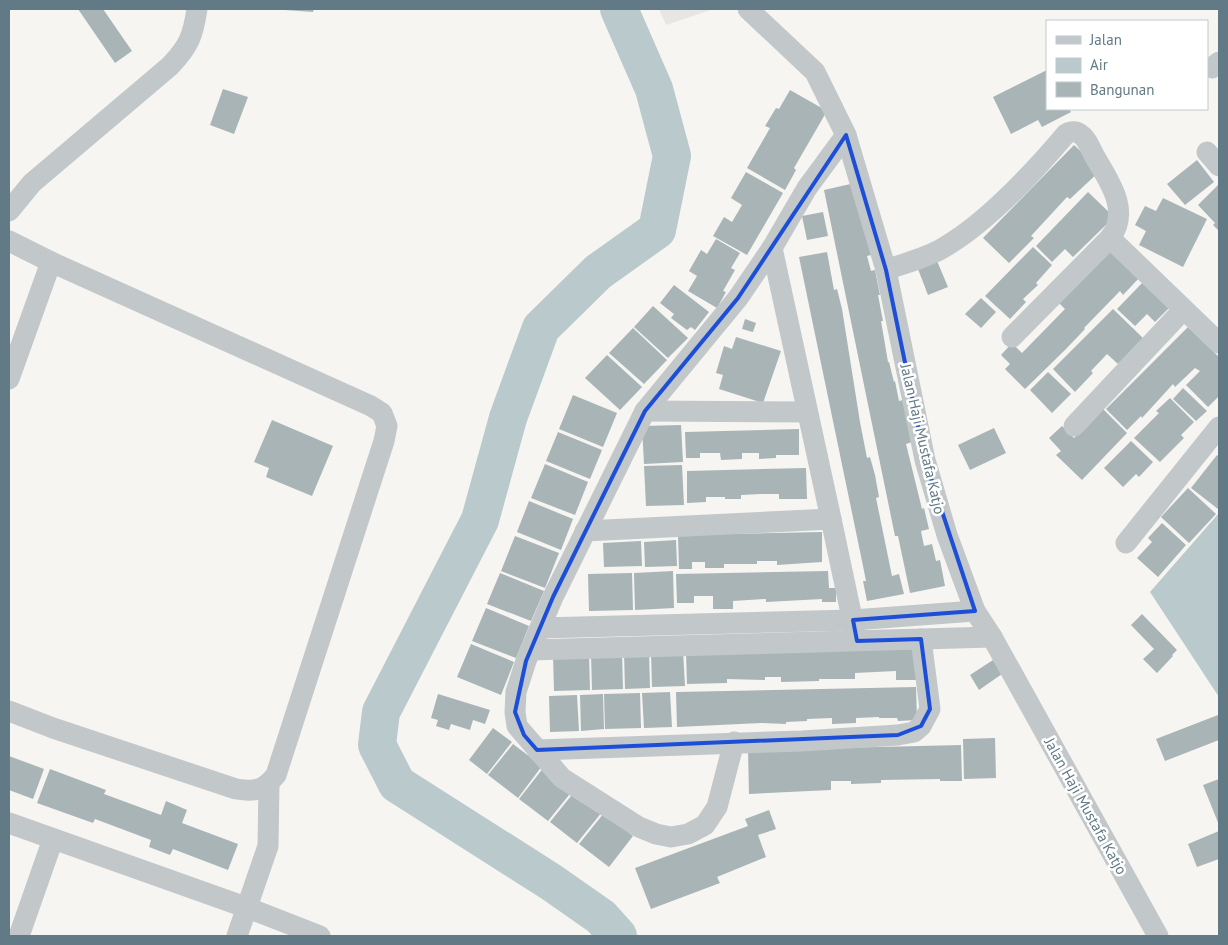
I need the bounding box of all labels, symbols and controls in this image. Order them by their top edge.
legend [1046,20,1208,110]
text: Jalan [1089,30,1122,49]
text: Air [1090,55,1108,74]
text: Bangunan [1090,80,1154,99]
street label: Jalan Haji Mustafa Katjo [896,361,950,516]
street label: Jalan Haji Mustafa Katjo [1040,733,1132,878]

